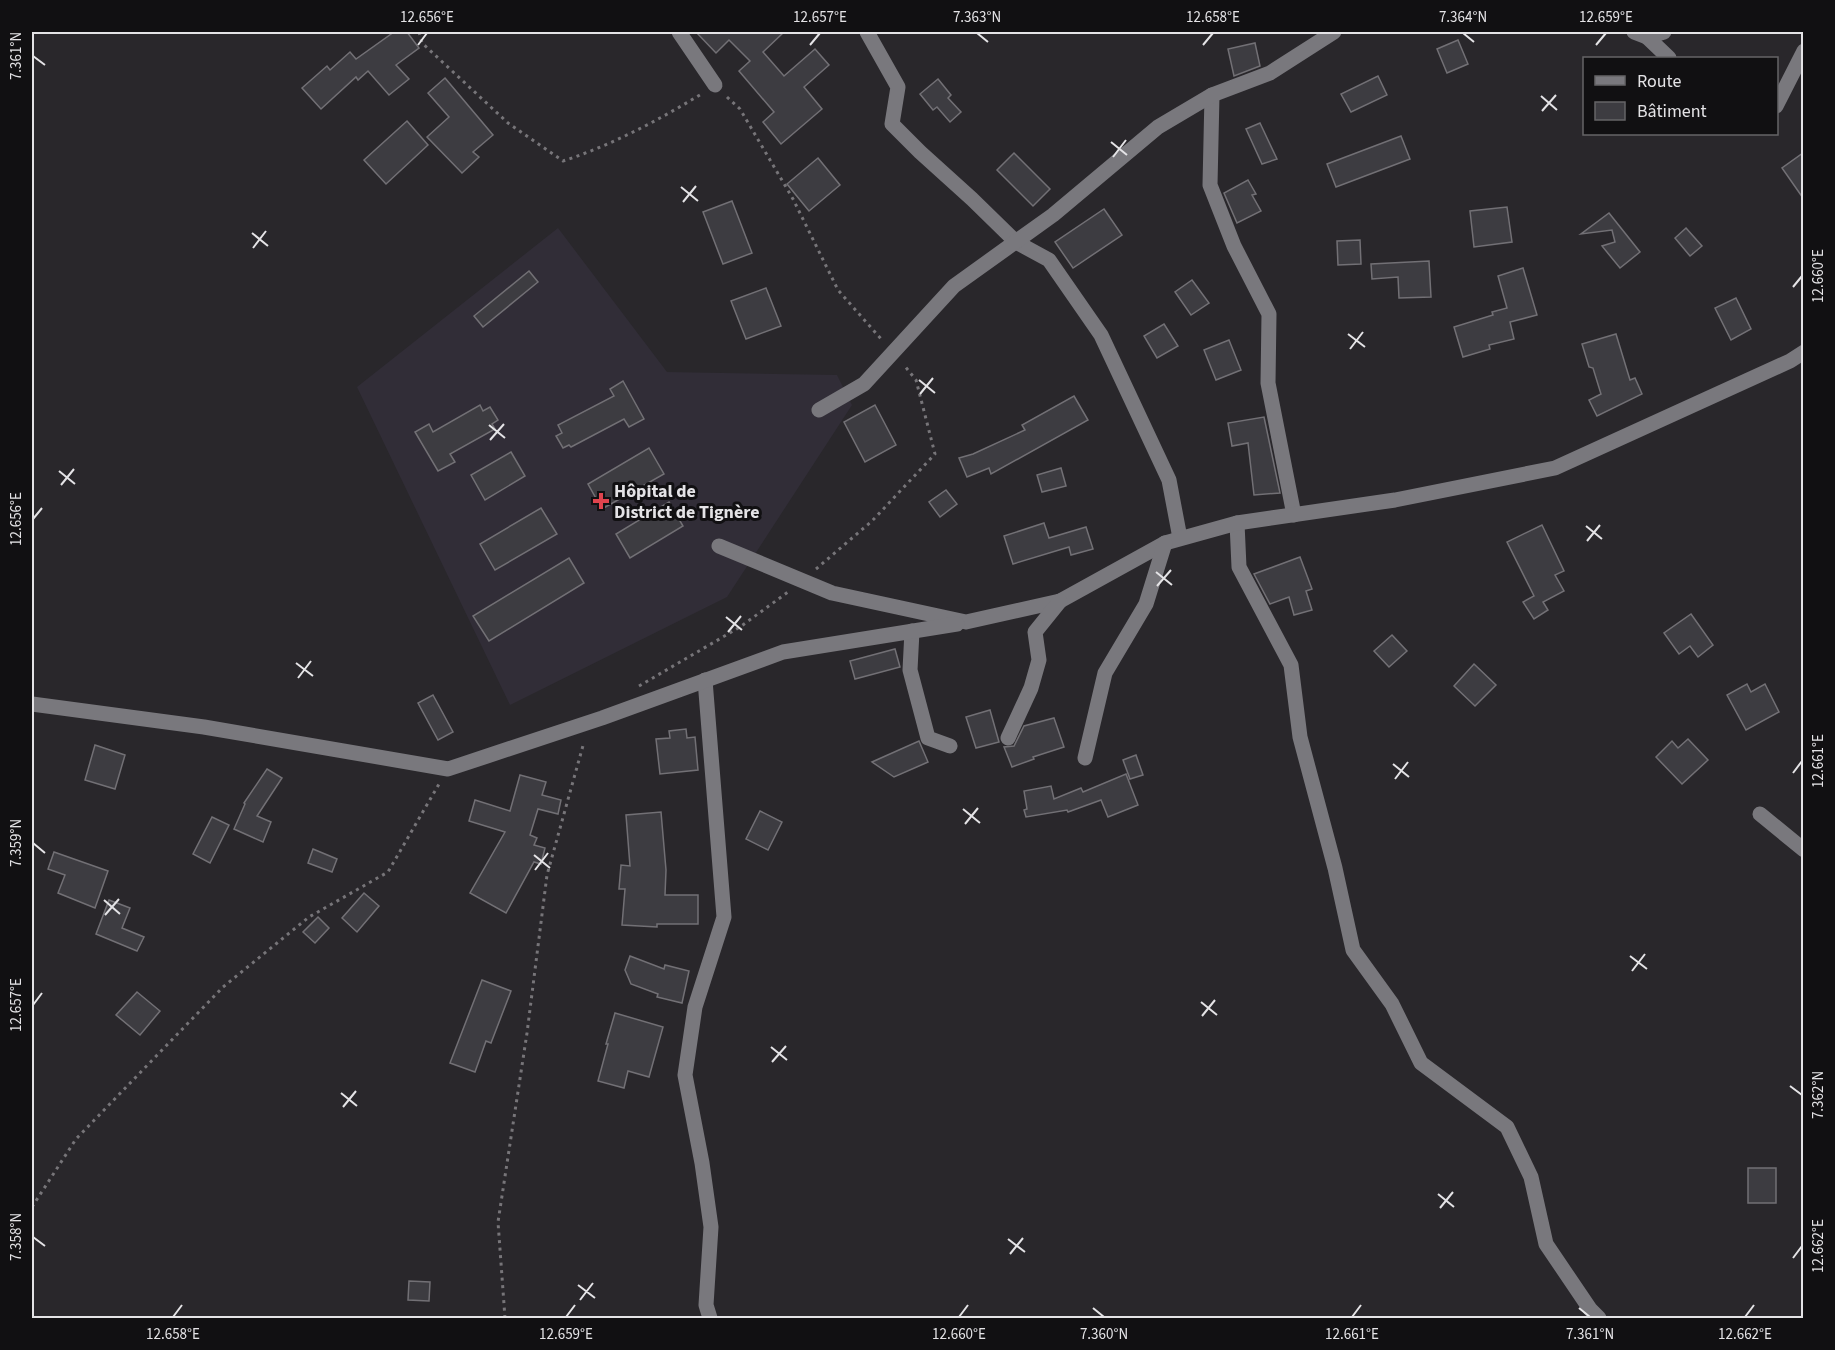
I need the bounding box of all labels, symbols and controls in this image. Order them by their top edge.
text: 12.656°E [400,7,454,28]
text: 12.657°E [793,7,847,28]
text: 7.363°N [953,7,1001,28]
text: 12.658°E [1186,7,1240,28]
text: 7.364°N [1439,7,1487,28]
text: 12.659°E [1579,7,1633,28]
text: 7.361°N [6,32,27,80]
legend [1583,57,1778,135]
text: Route [1637,69,1681,94]
text: Bâtiment [1637,99,1707,124]
text: 12.660°E [1808,249,1829,303]
place label: Hôpital de District de Tignère [614,479,760,525]
text: 12.656°E [6,492,27,546]
marker: Hôpital de District de Tignère [592,492,610,510]
text: 12.661°E [1808,734,1829,788]
text: 7.359°N [6,819,27,867]
text: 12.657°E [6,978,27,1032]
text: 7.362°N [1808,1071,1829,1119]
text: 7.358°N [6,1213,27,1261]
text: 12.662°E [1808,1219,1829,1273]
text: 12.658°E [146,1324,200,1345]
text: 12.659°E [539,1324,593,1345]
text: 12.660°E [932,1324,986,1345]
text: 7.360°N [1080,1324,1128,1345]
text: 12.661°E [1325,1324,1379,1345]
text: 7.361°N [1566,1324,1614,1345]
text: 12.662°E [1718,1324,1772,1345]

